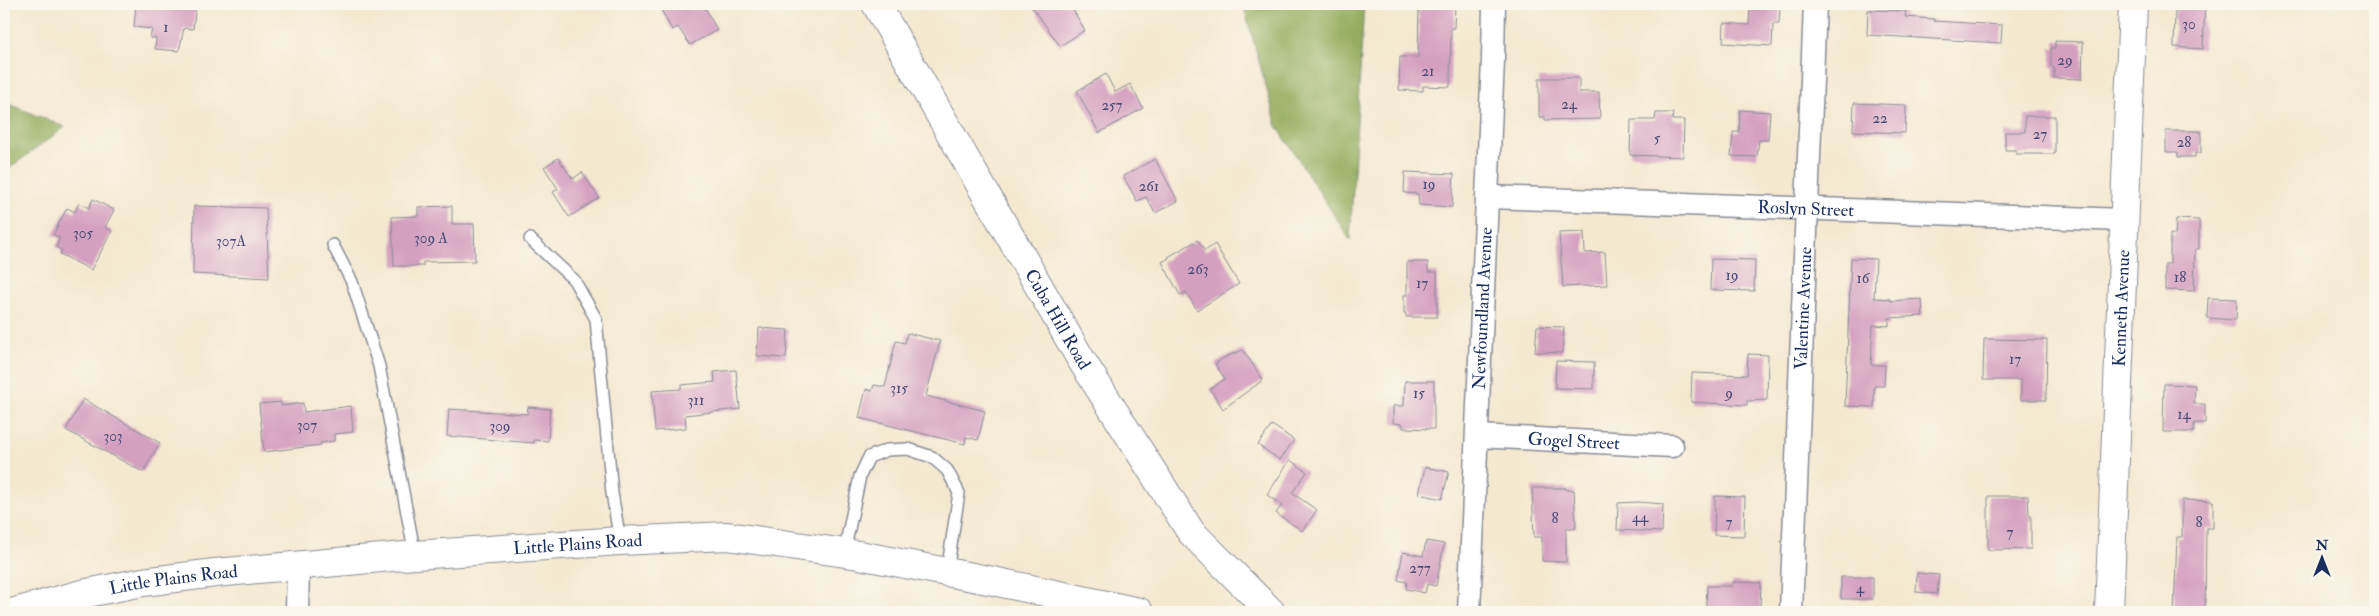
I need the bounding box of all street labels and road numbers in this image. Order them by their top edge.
street label: Roslyn Street [1757,195,1855,222]
street label: Newfoundland Avenue [1467,226,1497,390]
street label: Valentine Avenue [1789,246,1817,370]
street label: Kenneth Avenue [2107,249,2135,367]
street label: Cuba Hill Road [1020,265,1096,374]
street label: Gogel Street [1527,427,1621,455]
street label: Little Plains Road [512,528,643,560]
street label: Little Plains Road [107,560,239,600]

